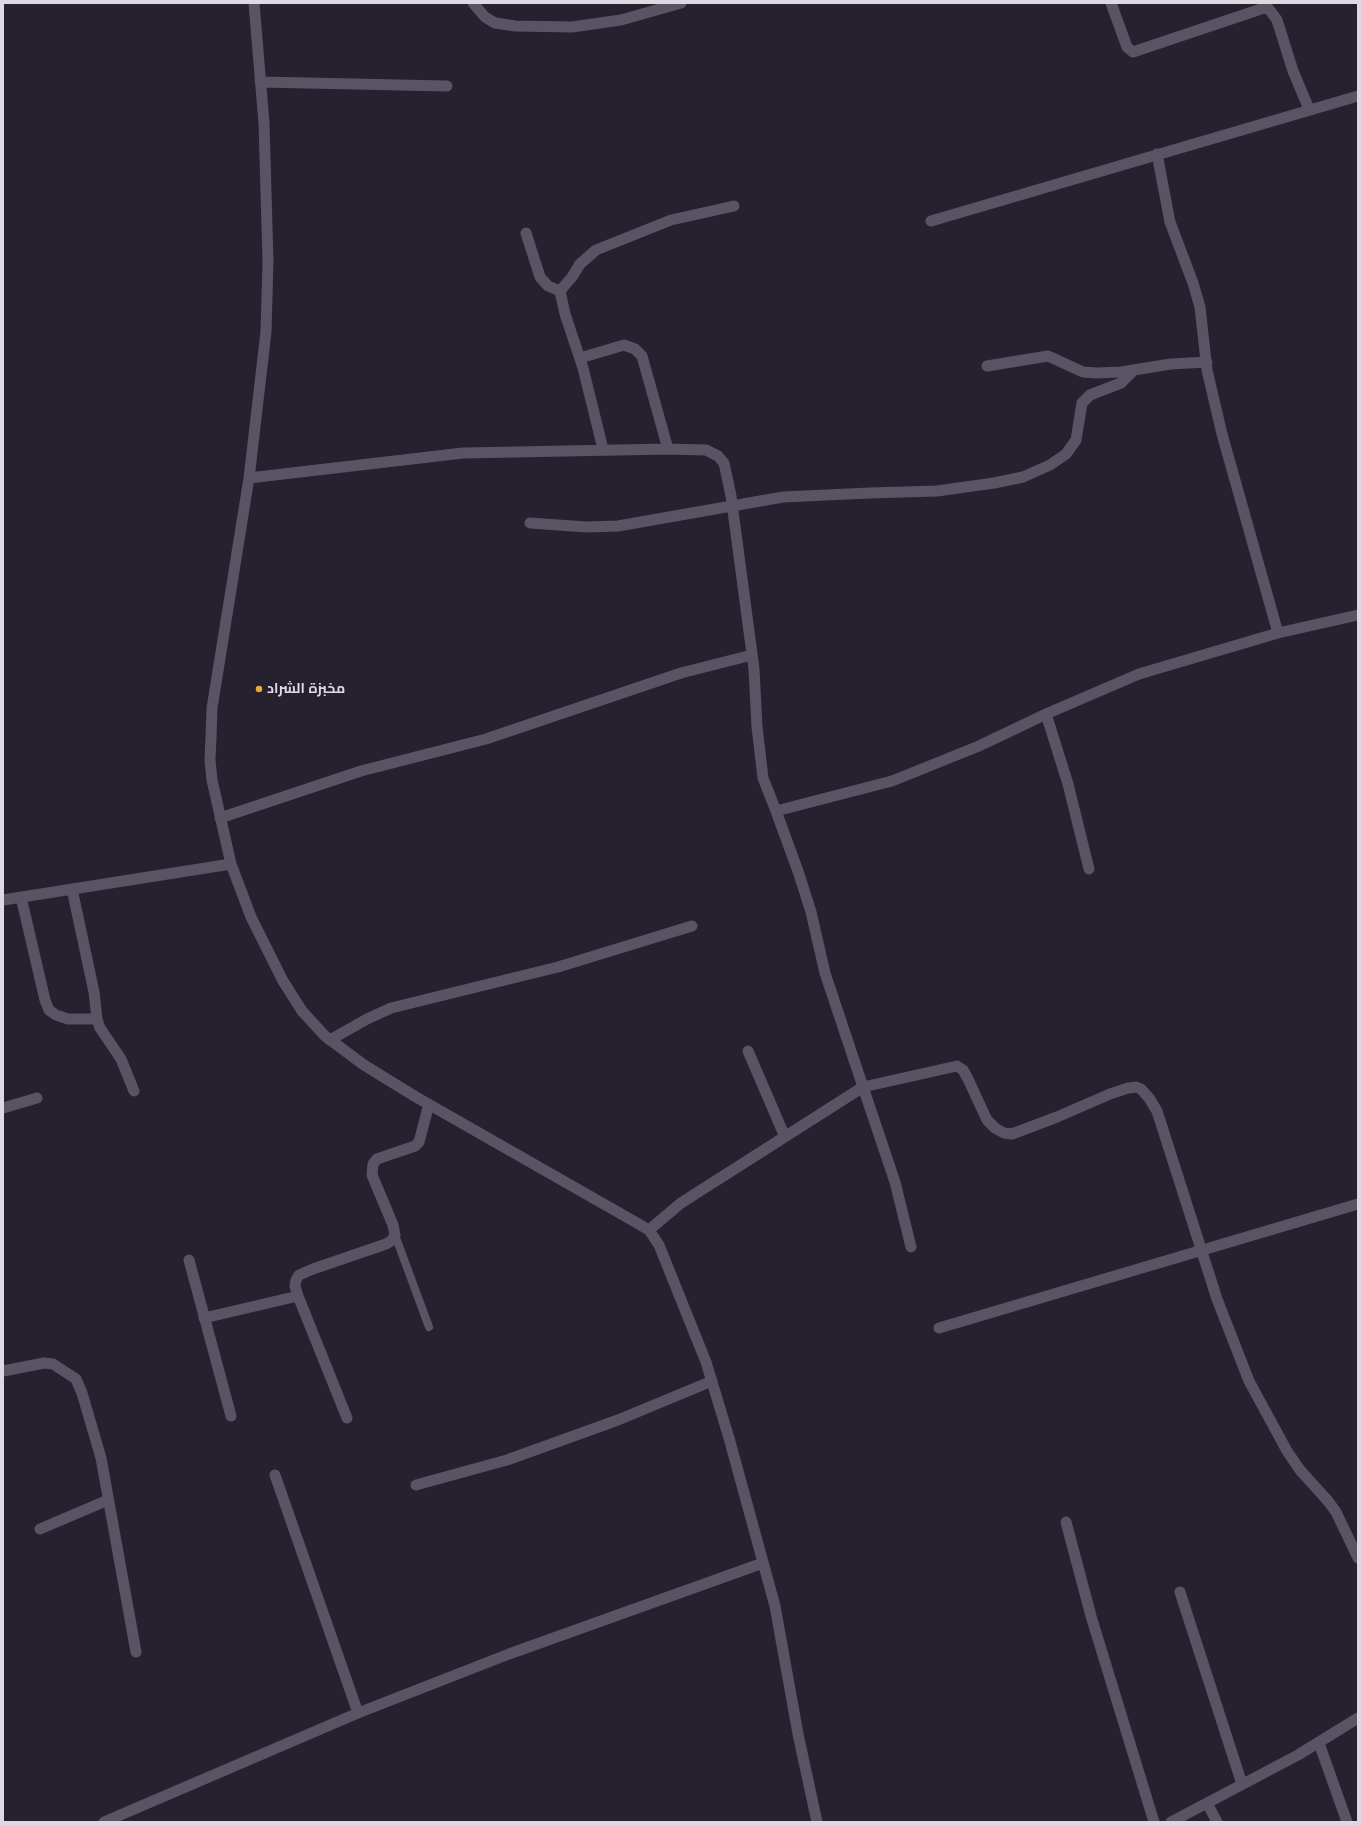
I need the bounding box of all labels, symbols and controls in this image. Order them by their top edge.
place label: مخبزة الشراد [267,681,345,697]
marker: مخبزة الشراد [254,684,264,694]

